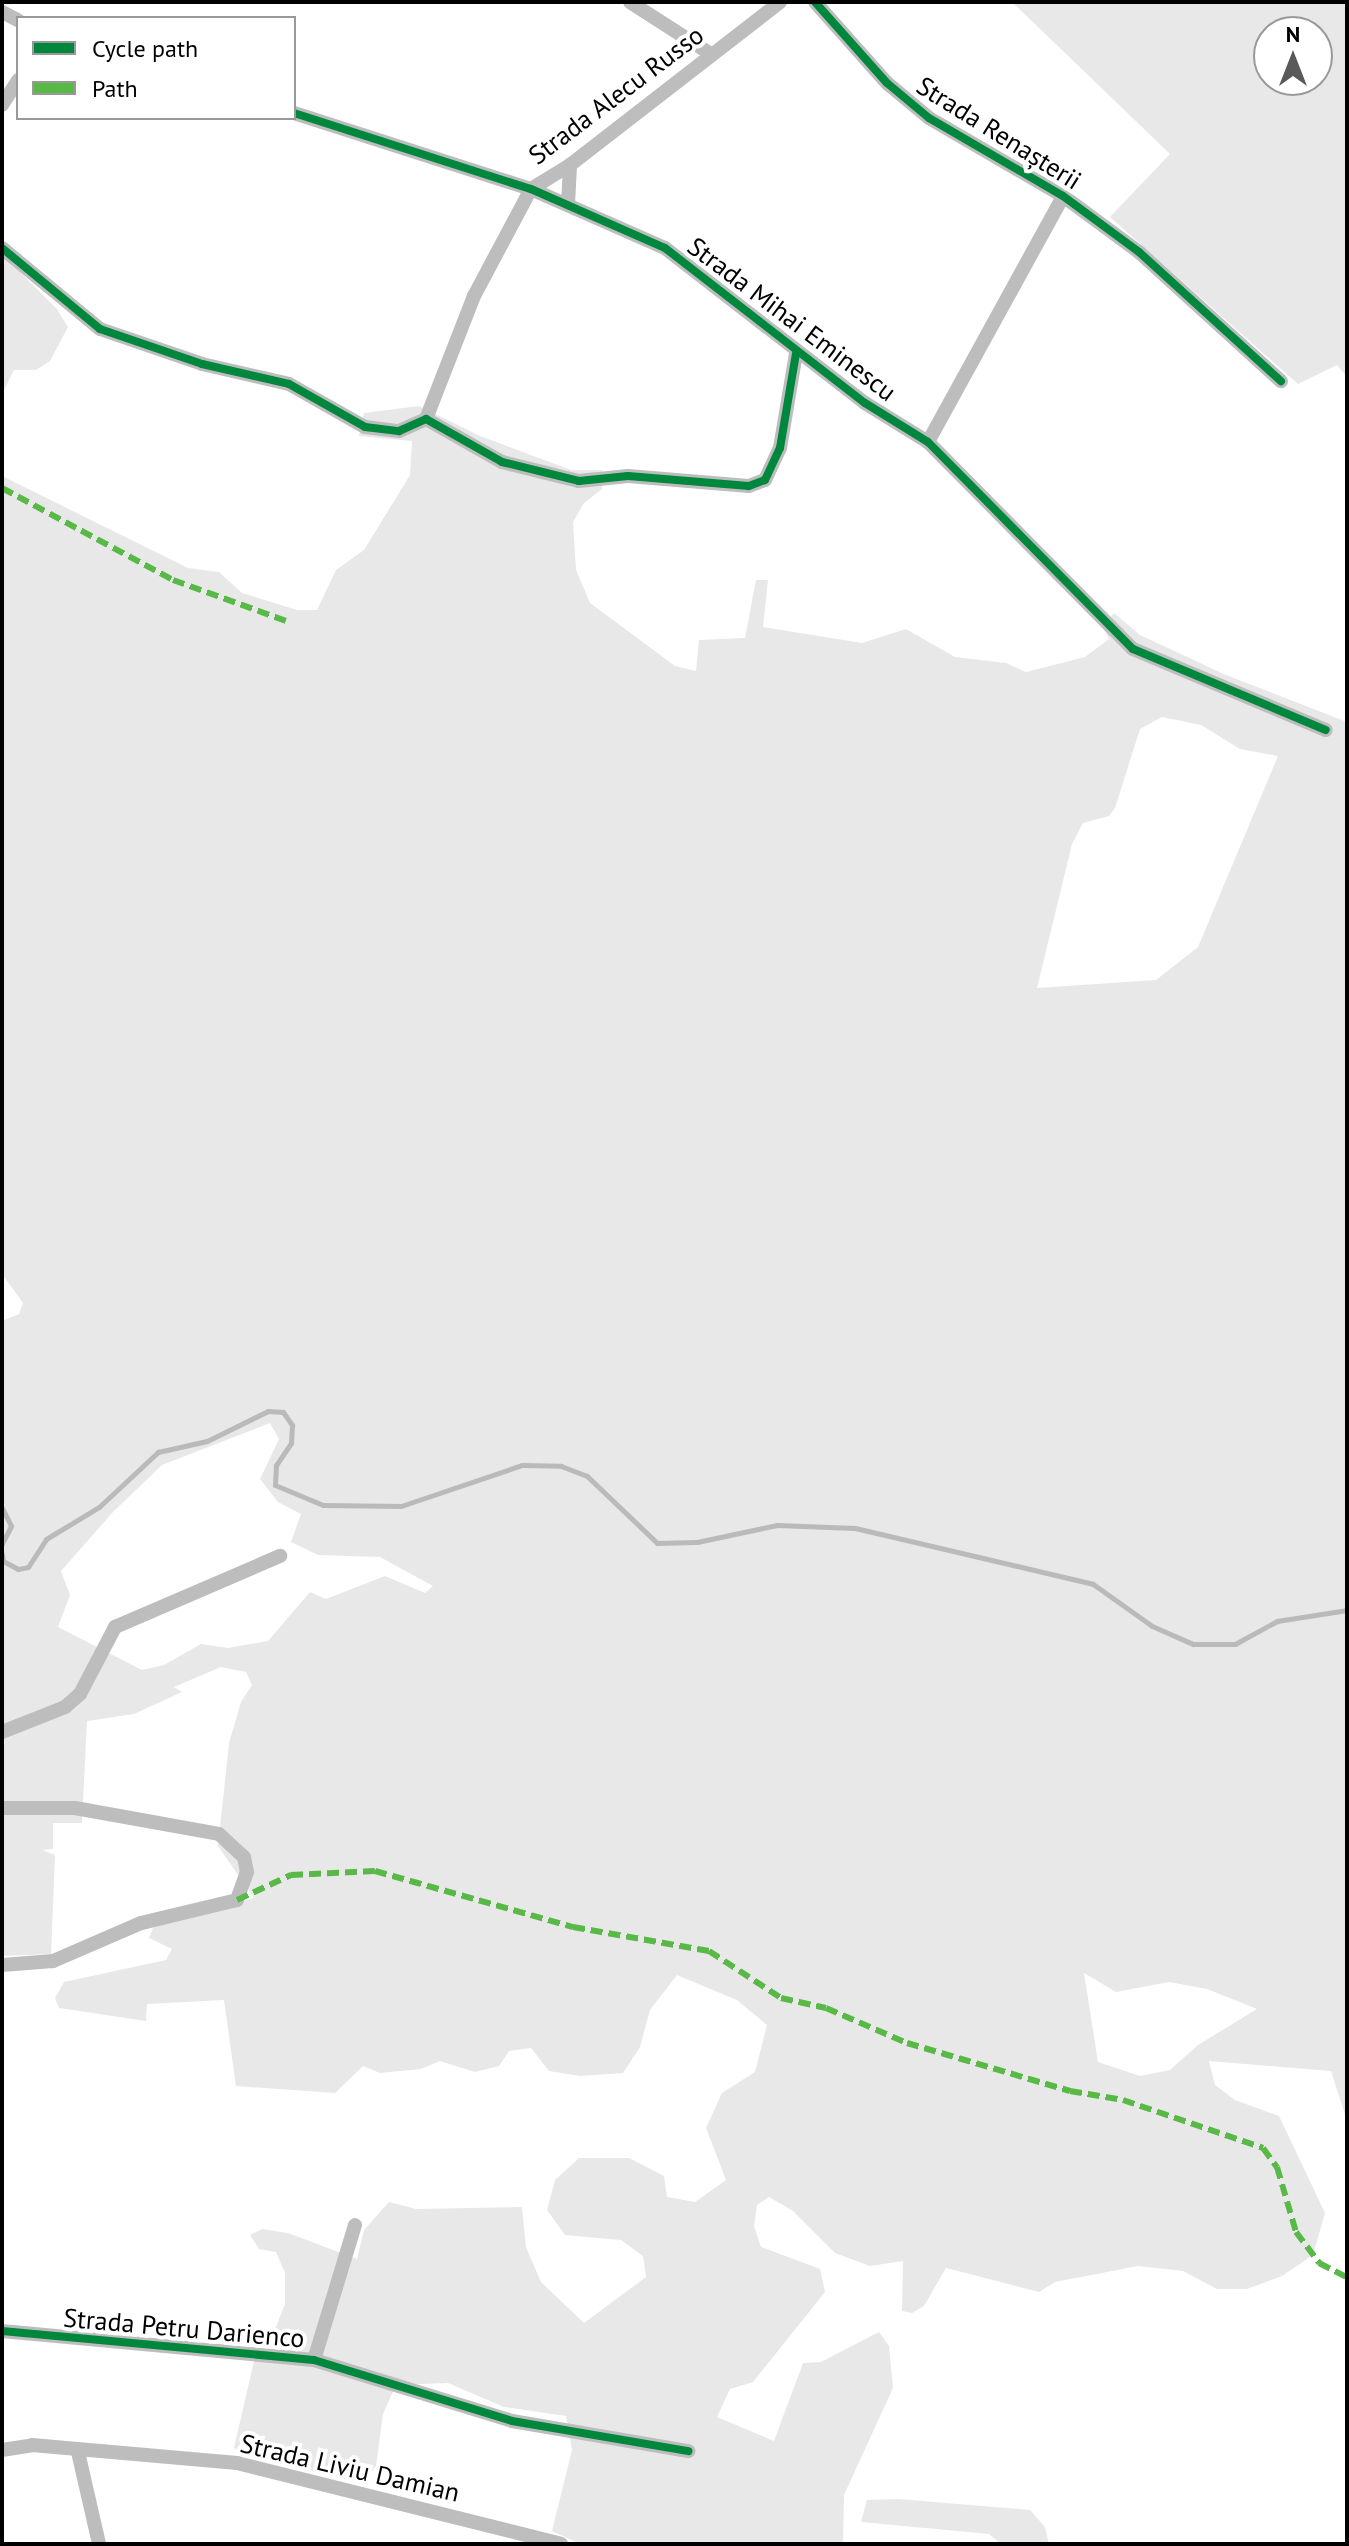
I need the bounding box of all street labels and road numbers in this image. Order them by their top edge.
street label: Strada Alecu Russo [522,19,710,171]
street label: Strada Renașterii [911,70,1087,196]
street label: Strada Mihai Eminescu [682,230,902,408]
street label: Strada Petru Darienco [62,2302,306,2354]
street label: Strada Liviu Damian [237,2428,463,2508]

